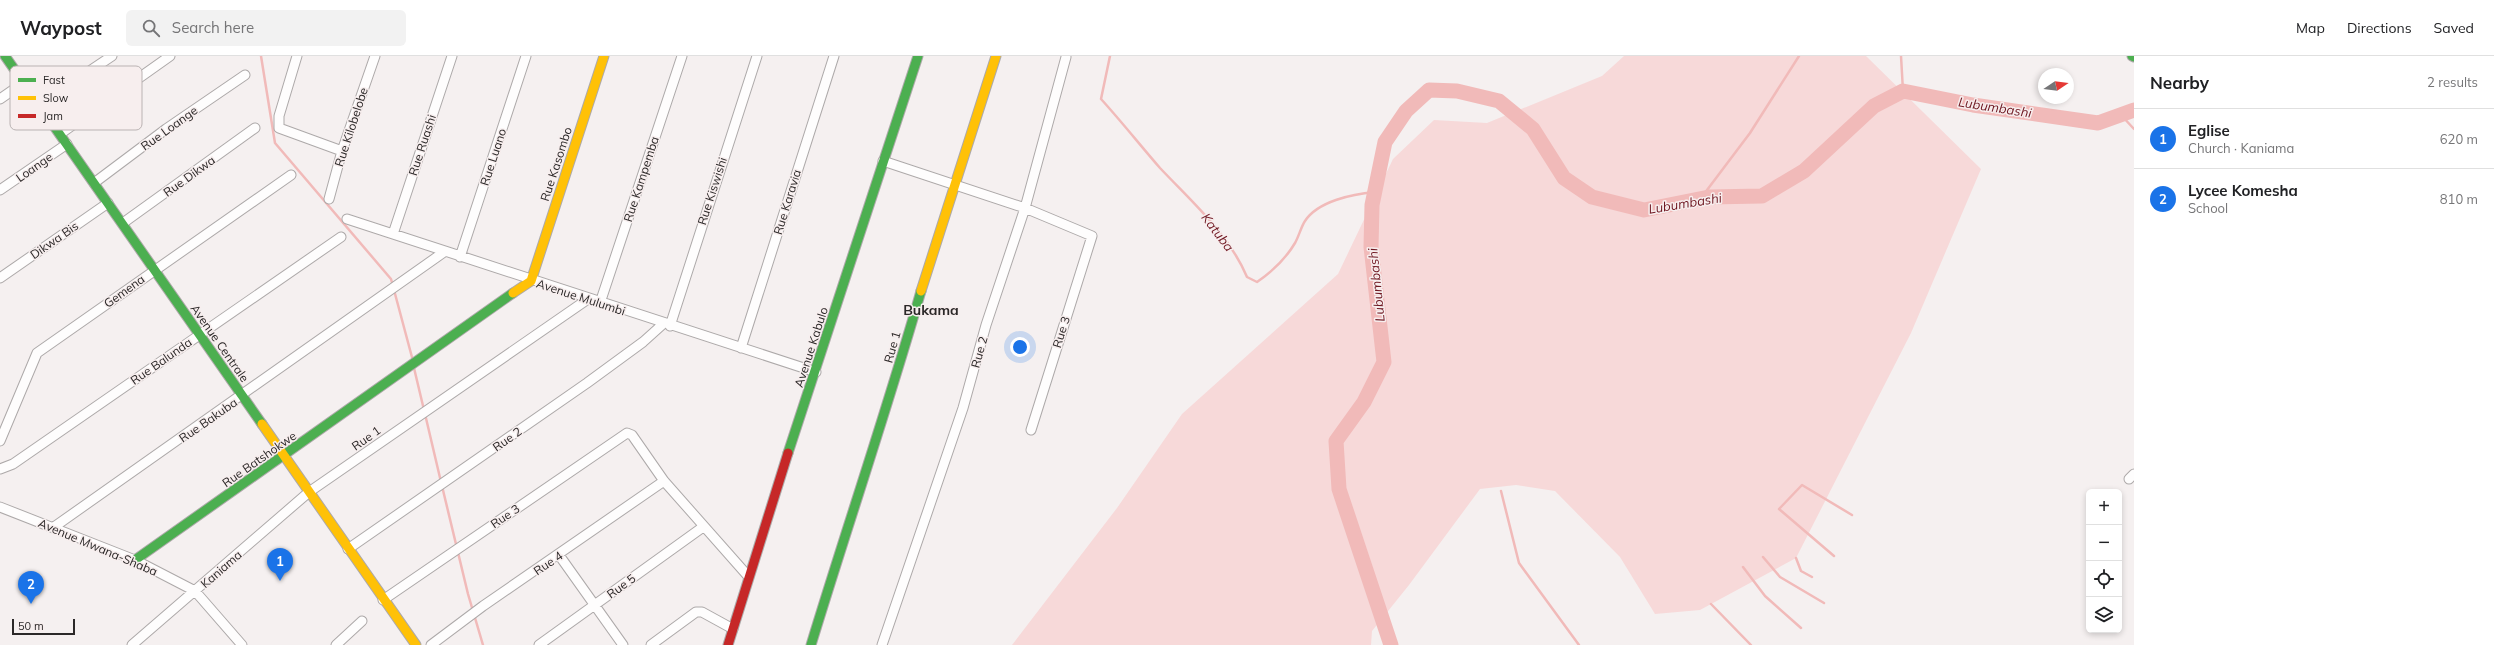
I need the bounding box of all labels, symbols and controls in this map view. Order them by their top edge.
search box [126,10,406,46]
text: Waypost [20,16,102,40]
icon: search [140,17,162,39]
text: Search here [172,18,254,37]
text: Map [2296,19,2325,37]
text: Directions [2347,19,2412,37]
text: Saved [2434,19,2474,37]
legend [10,66,142,130]
north arrow [2038,68,2074,104]
text: Nearby [2150,72,2209,93]
text: Fast [43,73,65,87]
text: 2 results [2427,74,2478,90]
street label: Rue Kilobelobe [331,86,371,168]
text: Slow [43,91,69,105]
water label: Lubumbashi [1957,93,2034,121]
street label: Rue Loange [138,102,200,154]
text: Jam [43,109,63,123]
street label: Rue Ruashi [405,113,439,177]
text: Eglise [2188,121,2230,140]
street label: Rue Kasombo [537,125,575,203]
street label: Rue Luano [477,126,509,188]
text: 1 [2159,131,2167,147]
text: 620 m [2440,131,2478,147]
street label: Rue Kampemba [620,134,662,224]
text: Church · Kaniama [2188,140,2294,156]
street label: Loange [13,149,55,185]
street label: Rue Dikwa [160,152,218,200]
street label: Rue Kiswishi [694,155,730,227]
street label: Rue Karavia [770,168,804,236]
text: Lycee Komesha [2188,181,2298,200]
water label: Lubumbashi [1647,189,1724,217]
text: 2 [2159,191,2167,207]
text: 810 m [2440,191,2478,207]
text: School [2188,200,2228,216]
water label: Katuba [1198,210,1238,254]
street label: Dikwa Bis [27,218,81,262]
water label: Lubumbashi [1364,247,1388,323]
street label: Gemena [101,271,147,311]
street label: Avenue Mulumbi [535,276,627,318]
street label: Avenue Centrale [188,301,252,385]
district label: Bukama [903,301,959,319]
street label: Avenue Kabulo [791,305,831,389]
street label: Rue 3 [1049,314,1073,350]
street label: Rue 1 [880,330,904,364]
street label: Rue Balunda [127,334,195,388]
street label: Rue 2 [967,335,991,369]
your location [1010,337,1030,357]
street label: Rue Bakuba [176,394,240,446]
street label: Rue 1 [349,423,383,453]
street label: Rue 2 [490,424,524,454]
street label: Rue Batshokwe [219,428,299,490]
map controls [2086,489,2122,633]
button: + [2086,489,2122,525]
street label: Rue 3 [488,501,522,531]
street label: Avenue Mwana-Shaba [36,515,160,579]
button: − [2086,525,2122,561]
street label: Kaniama [197,547,245,591]
pin: 1 [267,548,293,581]
street label: Rue 4 [531,548,565,578]
button: locate [2086,561,2122,597]
pin: 2 [18,571,44,604]
street label: Rue 5 [604,571,638,601]
button: layers [2086,597,2122,633]
scale bar [12,617,75,636]
text: 50 m [18,619,44,633]

